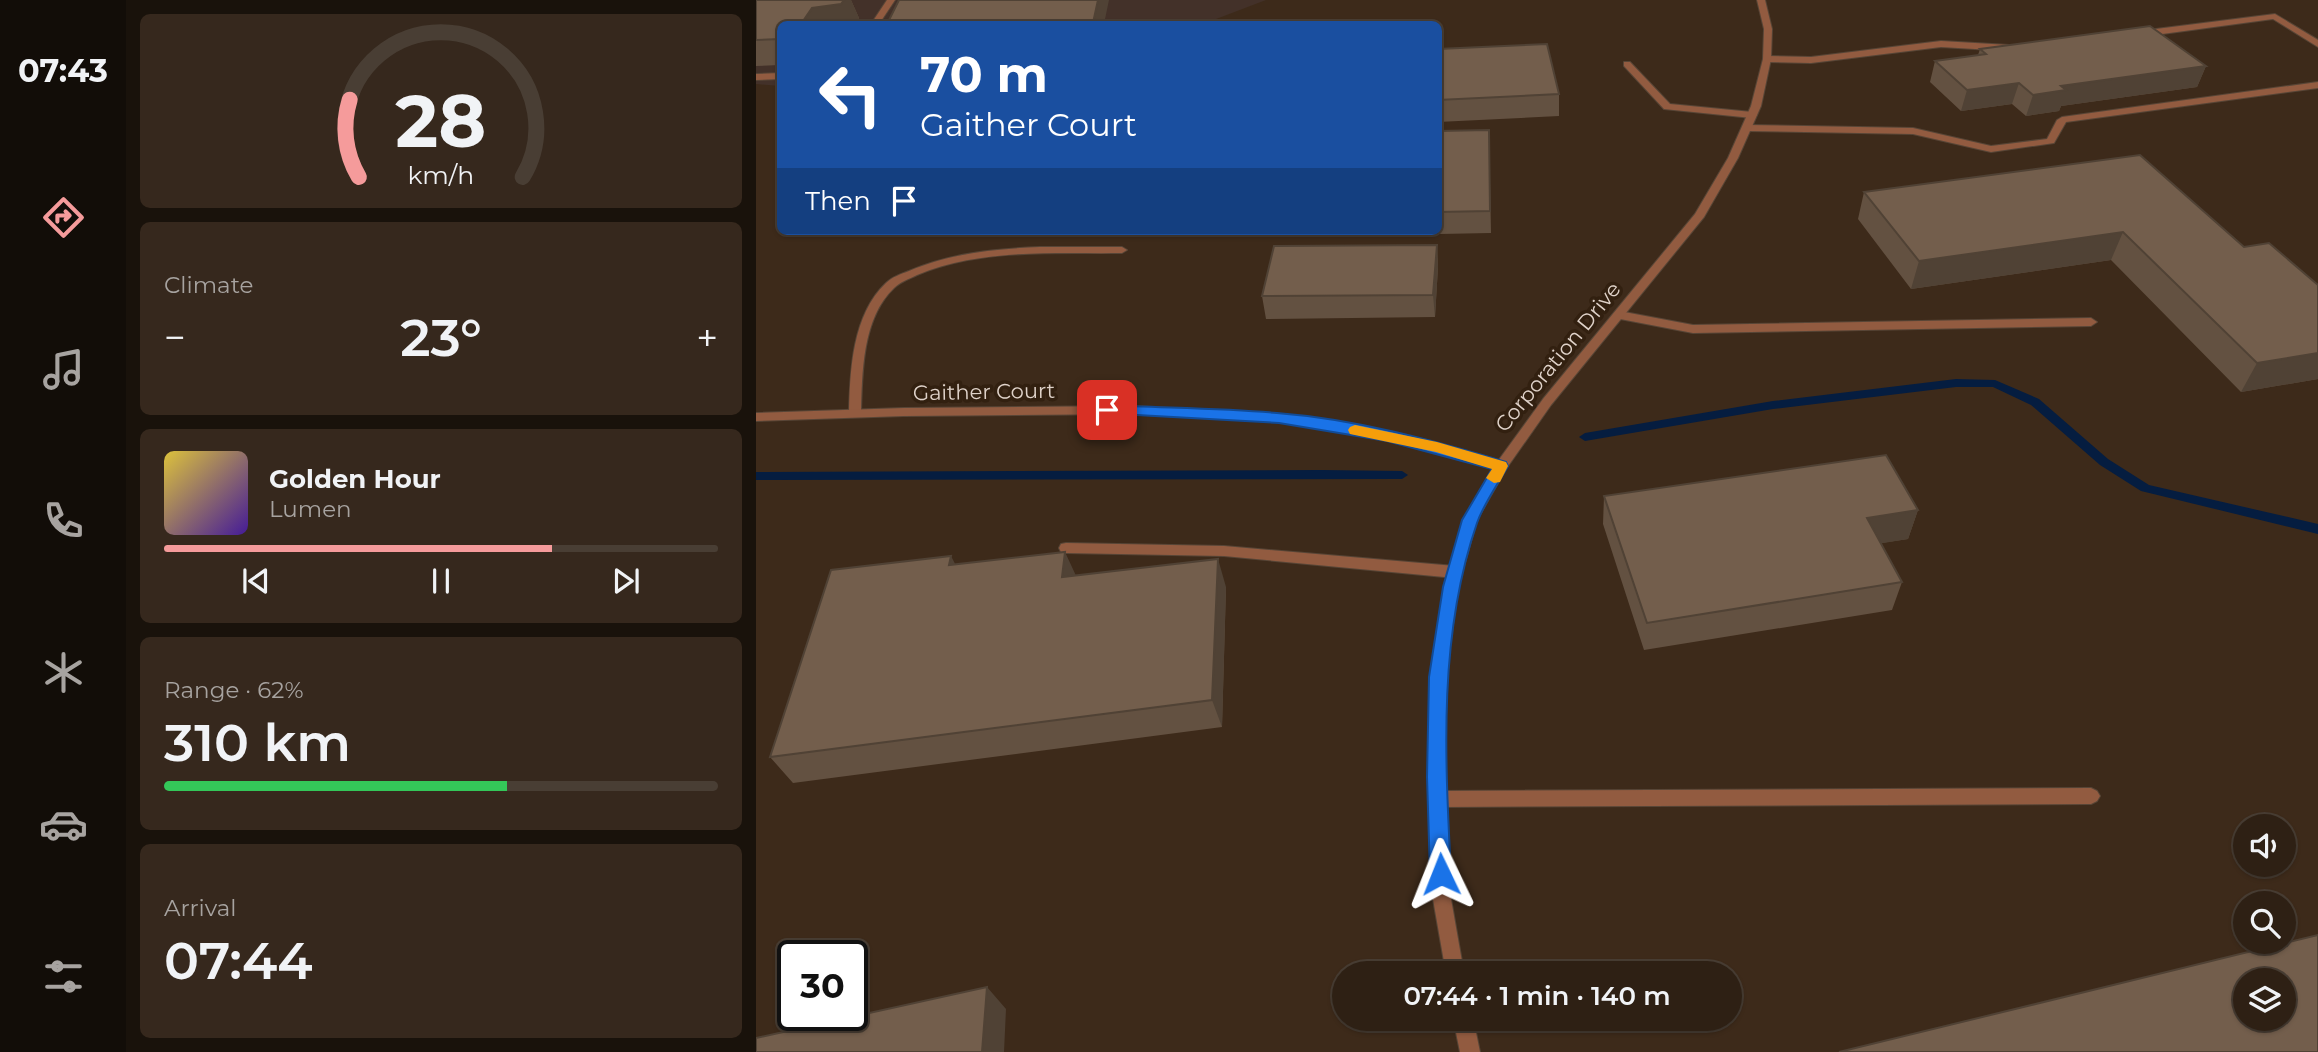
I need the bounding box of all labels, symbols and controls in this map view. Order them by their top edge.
text: 70 m [920,45,1048,104]
icon: left [805,49,896,140]
text: 07:43 [18,51,108,90]
text: 28 [396,77,487,165]
text: Gaither Court [920,105,1137,144]
text: km/h [408,160,474,190]
icon: arrive [885,182,923,220]
text: Then [805,185,871,217]
icon: directions [39,193,88,242]
text: Climate [164,271,253,299]
street label: Corporation Drive [1490,277,1626,437]
text: 23° [400,306,482,369]
text: − [164,314,186,361]
text: + [696,314,718,361]
icon: music [39,345,88,394]
street label: Gaither Court [913,378,1055,405]
pin [1077,380,1137,440]
icon: arrive [1088,391,1126,429]
text: Golden Hour [269,463,441,495]
text: Lumen [269,495,352,523]
icon: phone [39,496,88,545]
icon: previous [237,562,275,600]
icon: pause [422,562,460,600]
icon: next [607,562,645,600]
icon: climate [39,648,88,697]
text: Range · 62% [164,676,304,704]
text: 310 km [164,711,351,774]
icon: car [39,800,88,849]
map controls [2233,814,2296,1031]
button: sound [2233,814,2296,877]
position arrow [1404,837,1478,911]
button: search [2233,891,2296,954]
text: Arrival [164,894,237,922]
text: 07:44 [164,929,313,992]
speed limit sign: 30 [777,940,868,1031]
icon: filters [39,952,88,1001]
button: layers [2233,968,2296,1031]
text: 07:44 · 1 min · 140 m [1403,980,1671,1012]

